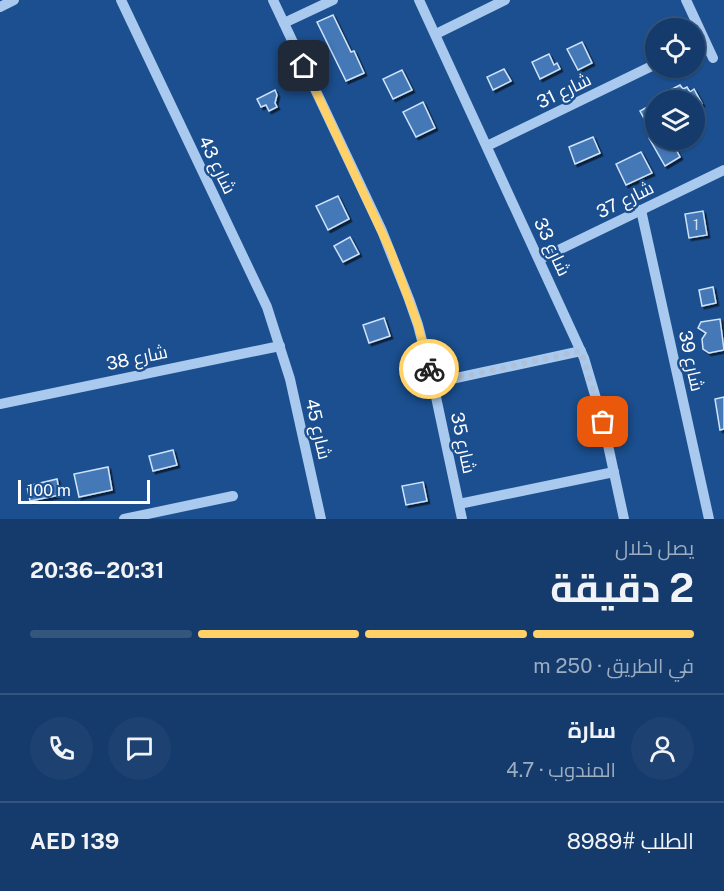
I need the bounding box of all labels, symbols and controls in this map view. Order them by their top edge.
map controls [645,18,705,150]
button: locate [645,18,705,78]
pin [278,40,329,91]
icon: home [287,49,320,82]
street label: شارع 31 [533,68,595,114]
button: layers [645,90,705,150]
street label: شارع 43 [193,132,240,198]
street label: شارع 37 [593,177,658,224]
street label: شارع 33 [528,214,575,280]
house number: 1 [693,216,699,233]
street label: شارع 39 [673,329,708,394]
courier [399,339,459,399]
street label: شارع 38 [104,341,170,376]
icon: bike [413,353,446,386]
street label: شارع 45 [299,396,336,462]
pin [577,396,628,447]
icon: bag [586,405,619,438]
street label: شارع 35 [445,410,480,476]
scale bar [18,477,150,504]
text: 100 m [27,481,71,500]
text: يصل خلال [615,536,694,560]
text: 20:31–20:36 [30,557,164,583]
text: 2 دقيقة [550,565,694,611]
text: في الطريق · 250 m [533,654,694,678]
button: phone [30,717,93,780]
button: chat [108,717,171,780]
text: سارة [568,717,616,743]
button: person [631,717,694,780]
text: المندوب · 4.7 [506,758,616,782]
text: AED 139 [30,828,119,854]
text: الطلب #8989 [567,828,694,854]

